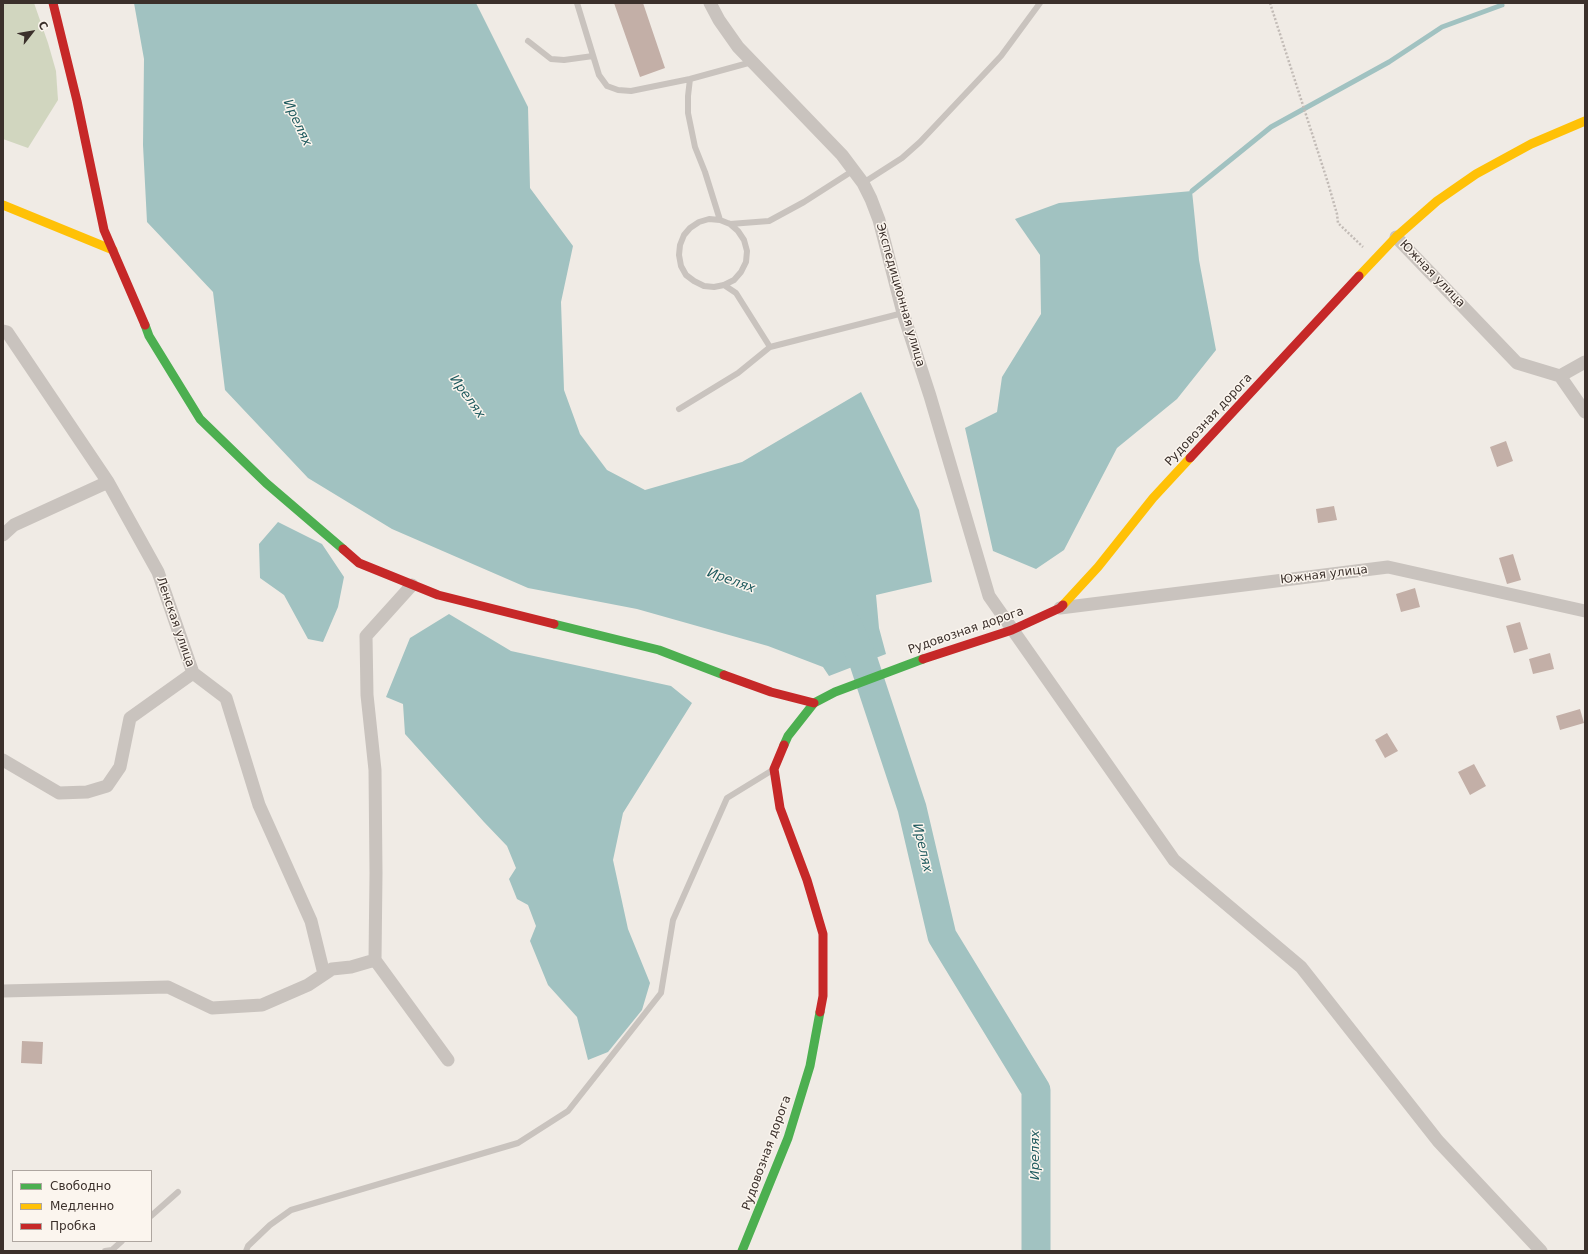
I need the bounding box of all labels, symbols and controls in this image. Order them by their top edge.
north arrow [12,12,52,52]
text: С [35,19,50,32]
water label: Ирелях [279,97,315,149]
street label: Экспедиционная улица [873,221,927,369]
street label: Южная улица [1396,237,1468,311]
street label: Рудовозная дорога [1162,371,1256,469]
water label: Ирелях [446,372,488,422]
street label: Южная улица [1279,562,1369,588]
water label: Ирелях [705,565,757,597]
street label: Ленская улица [153,575,197,669]
street label: Рудовозная дорога [906,604,1026,658]
water label: Ирелях [909,822,935,874]
street label: Рудовозная дорога [739,1094,795,1212]
water label: Ирелях [1028,1130,1044,1180]
legend [12,1170,152,1242]
text: Свободно [50,1179,111,1193]
text: Медленно [50,1199,114,1213]
text: Пробка [50,1219,96,1233]

